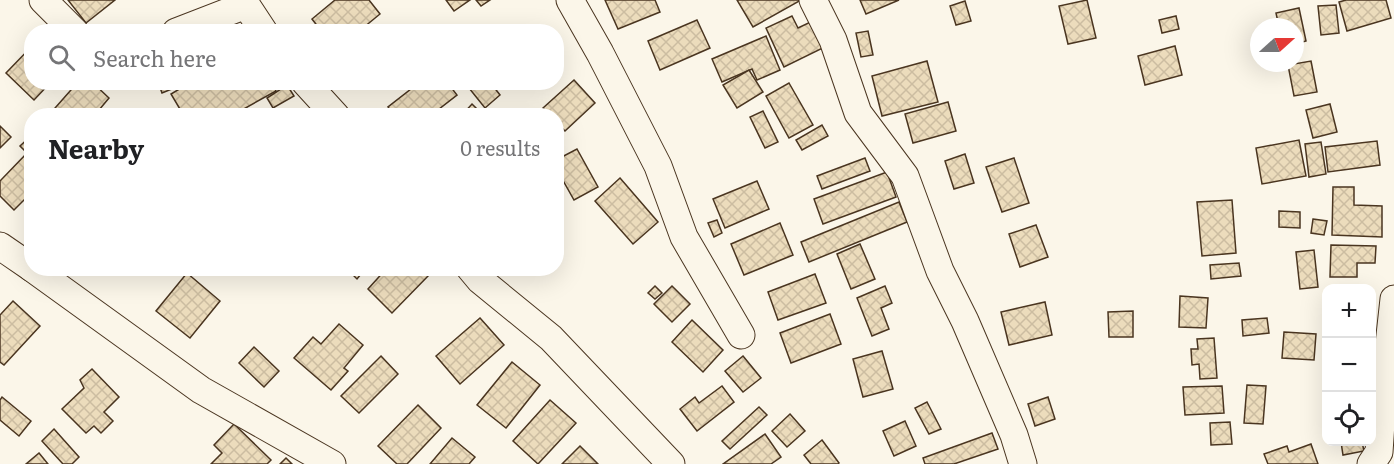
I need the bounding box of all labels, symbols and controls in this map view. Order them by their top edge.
north arrow [1250,18,1304,72]
search box [24,24,564,90]
icon: search [45,41,78,74]
text: Search here [93,41,216,74]
text: Nearby [48,128,144,167]
text: 0 results [460,132,540,162]
map controls [1322,284,1376,446]
button: + [1322,284,1376,338]
button: − [1322,338,1376,392]
button: locate [1322,392,1376,446]

